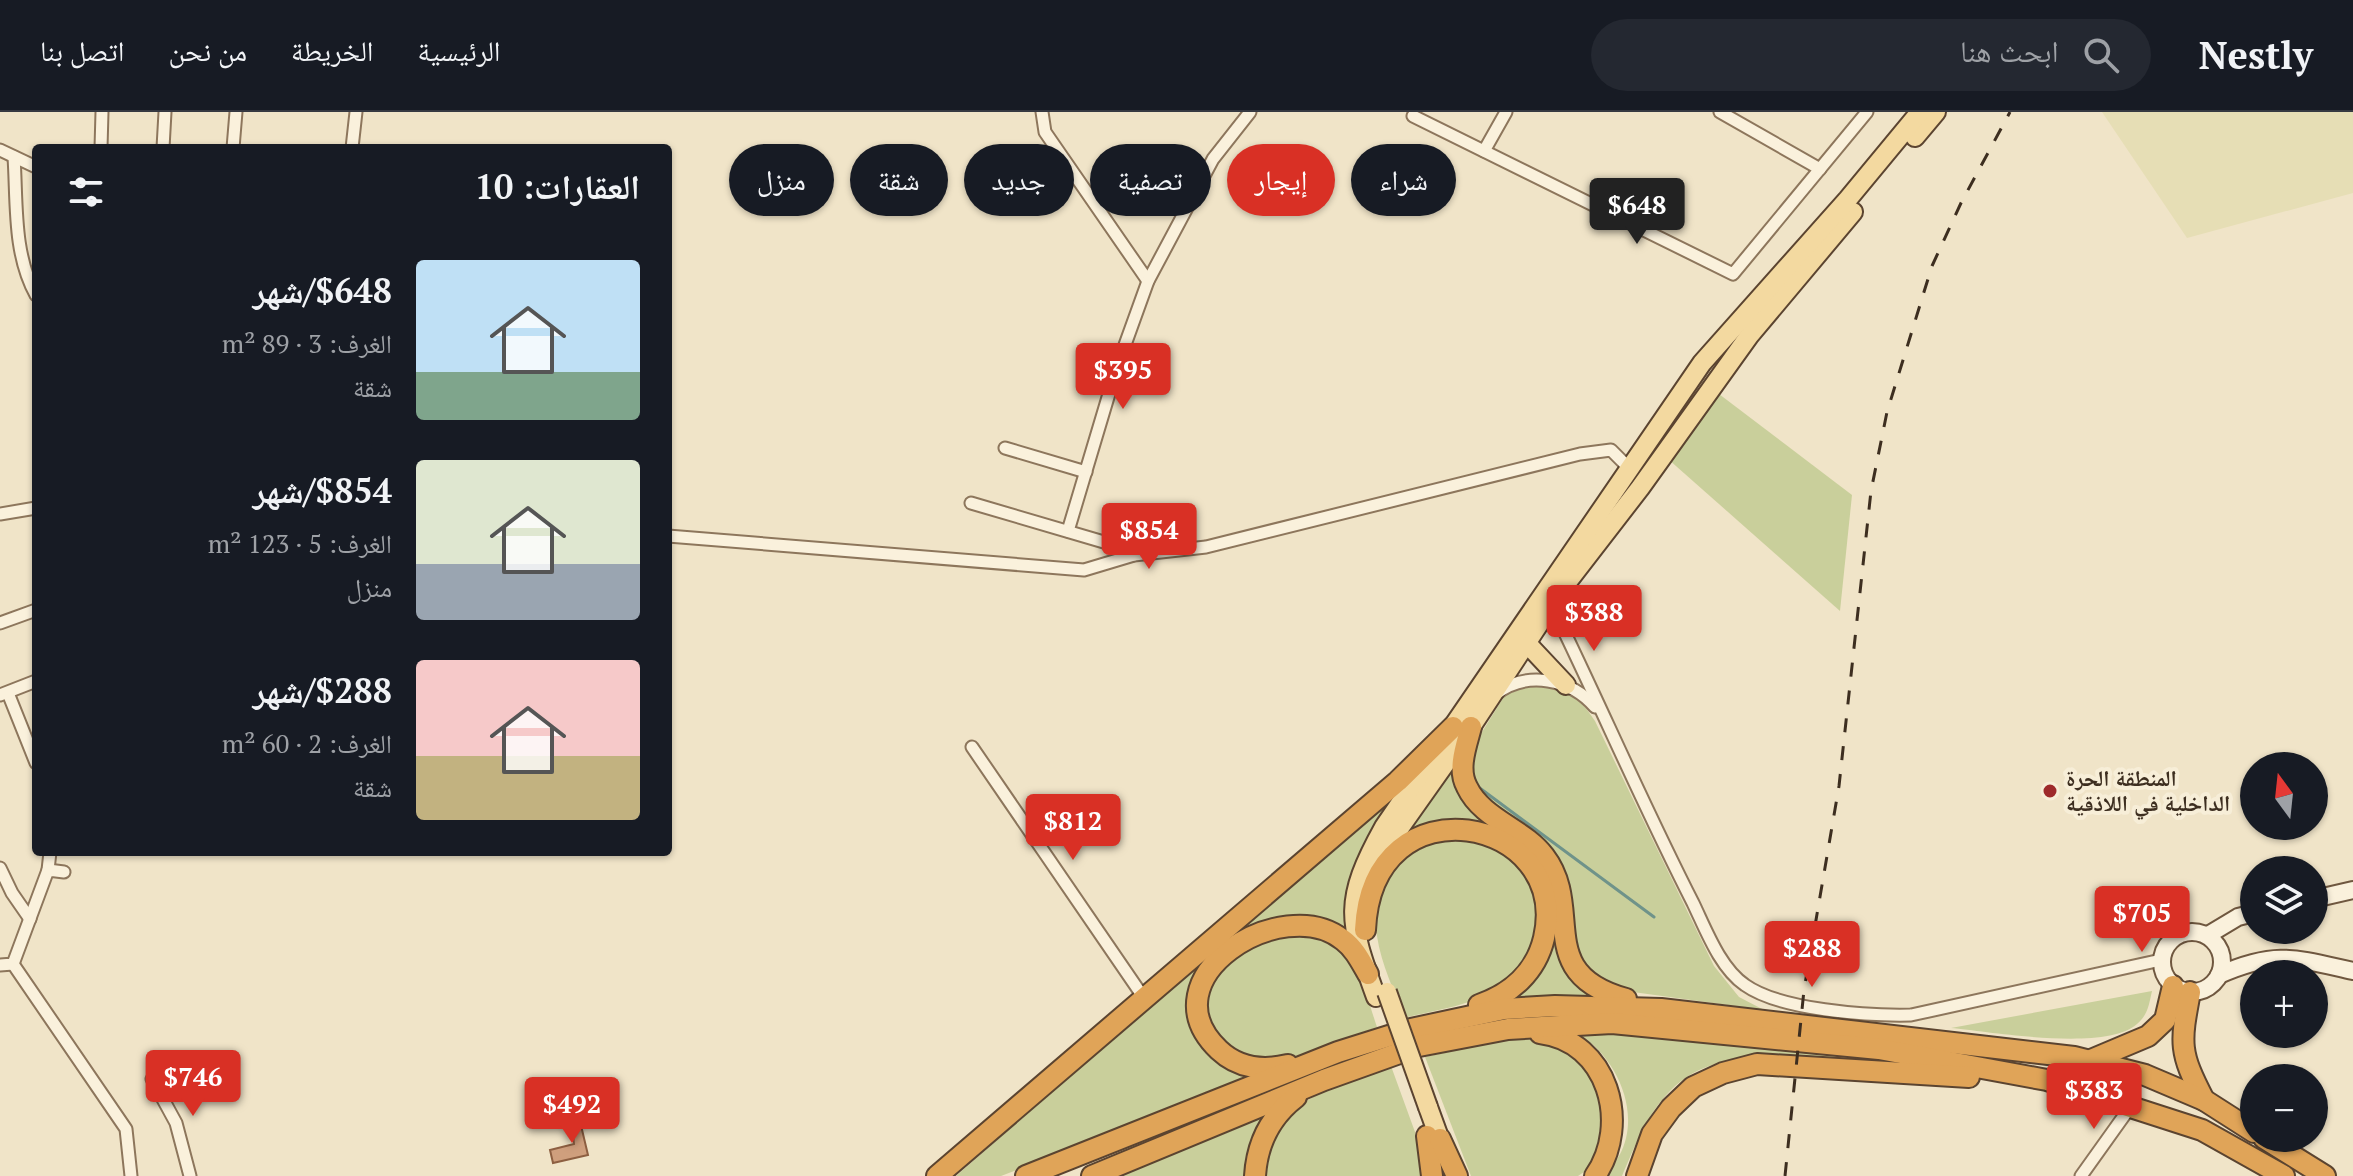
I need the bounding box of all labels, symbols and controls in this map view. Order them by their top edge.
search box [1591,19,2151,91]
text: Nestly [2199,30,2313,80]
text: ابحث هنا [1960,31,2059,71]
text: اتصل بنا [40,32,124,69]
text: من نحن [168,32,247,69]
text: الخريطة [291,32,374,69]
text: الرئيسية [418,32,501,69]
icon: search [2079,33,2123,77]
chip: منزل [729,144,834,216]
chip: شقة [850,144,948,216]
chip: جديد [964,144,1074,216]
chip: تصفية [1090,144,1211,216]
chip: إيجار [1227,144,1335,216]
chip: شراء [1351,144,1456,216]
text: العقارات: 10 [475,164,640,209]
icon: filters [64,170,108,214]
pin: $648 [1590,178,1684,246]
text: $648 [1608,187,1666,221]
text: $648/شهر [253,268,392,313]
icon: home [480,292,576,388]
text: الغرف: 3 · 89 m² [222,326,392,360]
pin: $395 [1076,343,1170,411]
text: $395 [1094,352,1152,386]
text: شقة [353,370,392,404]
text: $854/شهر [253,468,392,513]
icon: home [480,492,576,588]
pin: $854 [1102,503,1196,571]
text: $854 [1120,512,1178,546]
text: الغرف: 5 · 123 m² [208,526,392,560]
text: منزل [347,570,392,604]
pin: $388 [1547,585,1641,653]
text: $388 [1565,594,1623,628]
text: $288/شهر [253,668,392,713]
icon: home [480,692,576,788]
text: الغرف: 2 · 60 m² [222,726,392,760]
north arrow [2240,752,2328,840]
map controls [2240,752,2328,1152]
place label: المنطقة الحرة الداخلية في اللاذقية [2066,763,2230,820]
text: شقة [353,770,392,804]
marker: المنطقة الحرة الداخلية في اللاذقية [2041,782,2059,800]
pin: $812 [1026,794,1120,862]
text: $812 [1044,803,1102,837]
button: layers [2240,856,2328,944]
pin: $705 [2095,886,2189,954]
text: $705 [2113,895,2171,929]
pin: $288 [1765,921,1859,989]
text: $288 [1783,930,1841,964]
button: + [2240,960,2328,1048]
pin: $746 [146,1050,240,1118]
text: $746 [164,1059,222,1093]
pin: $383 [2047,1063,2141,1131]
button: − [2240,1064,2328,1152]
text: $383 [2065,1072,2123,1106]
pin: $492 [525,1077,619,1145]
text: $492 [543,1086,601,1120]

